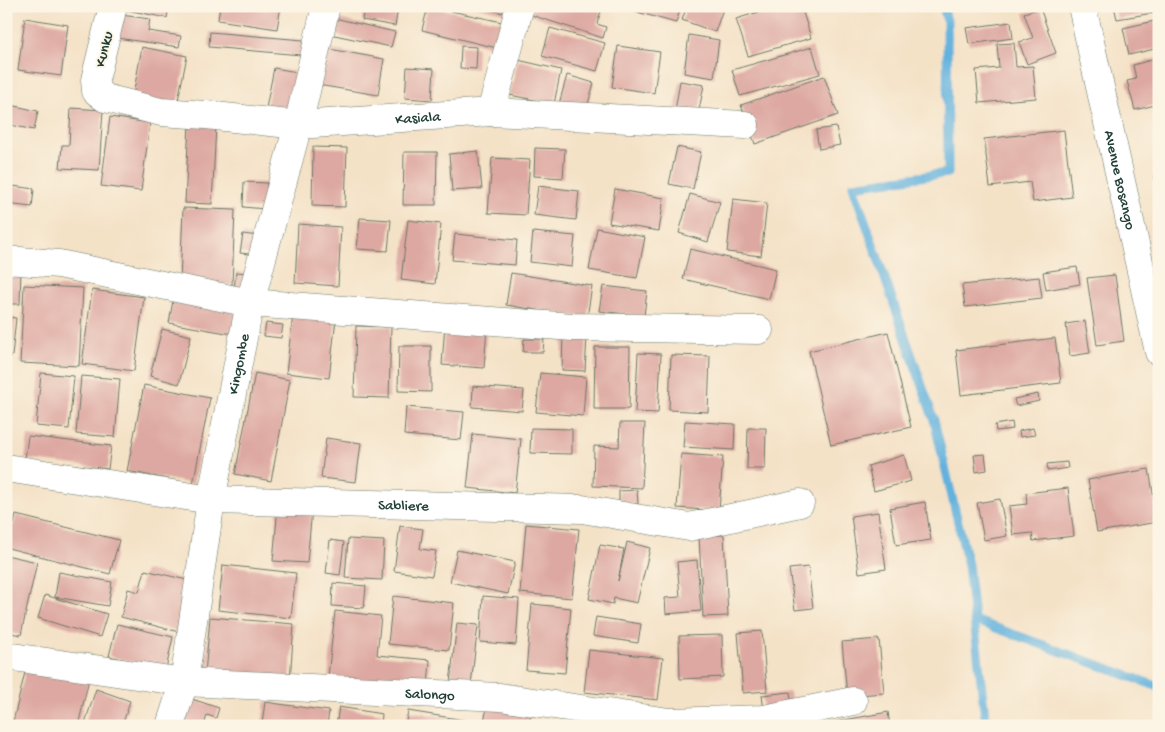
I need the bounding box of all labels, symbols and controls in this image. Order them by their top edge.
street label: Kunku [92,30,118,69]
street label: Kasiala [395,108,442,129]
street label: Avenue Bosango [1099,129,1139,232]
street label: Kingombe [225,332,255,396]
street label: Sabliere [378,497,429,516]
street label: Salongo [404,685,455,706]

